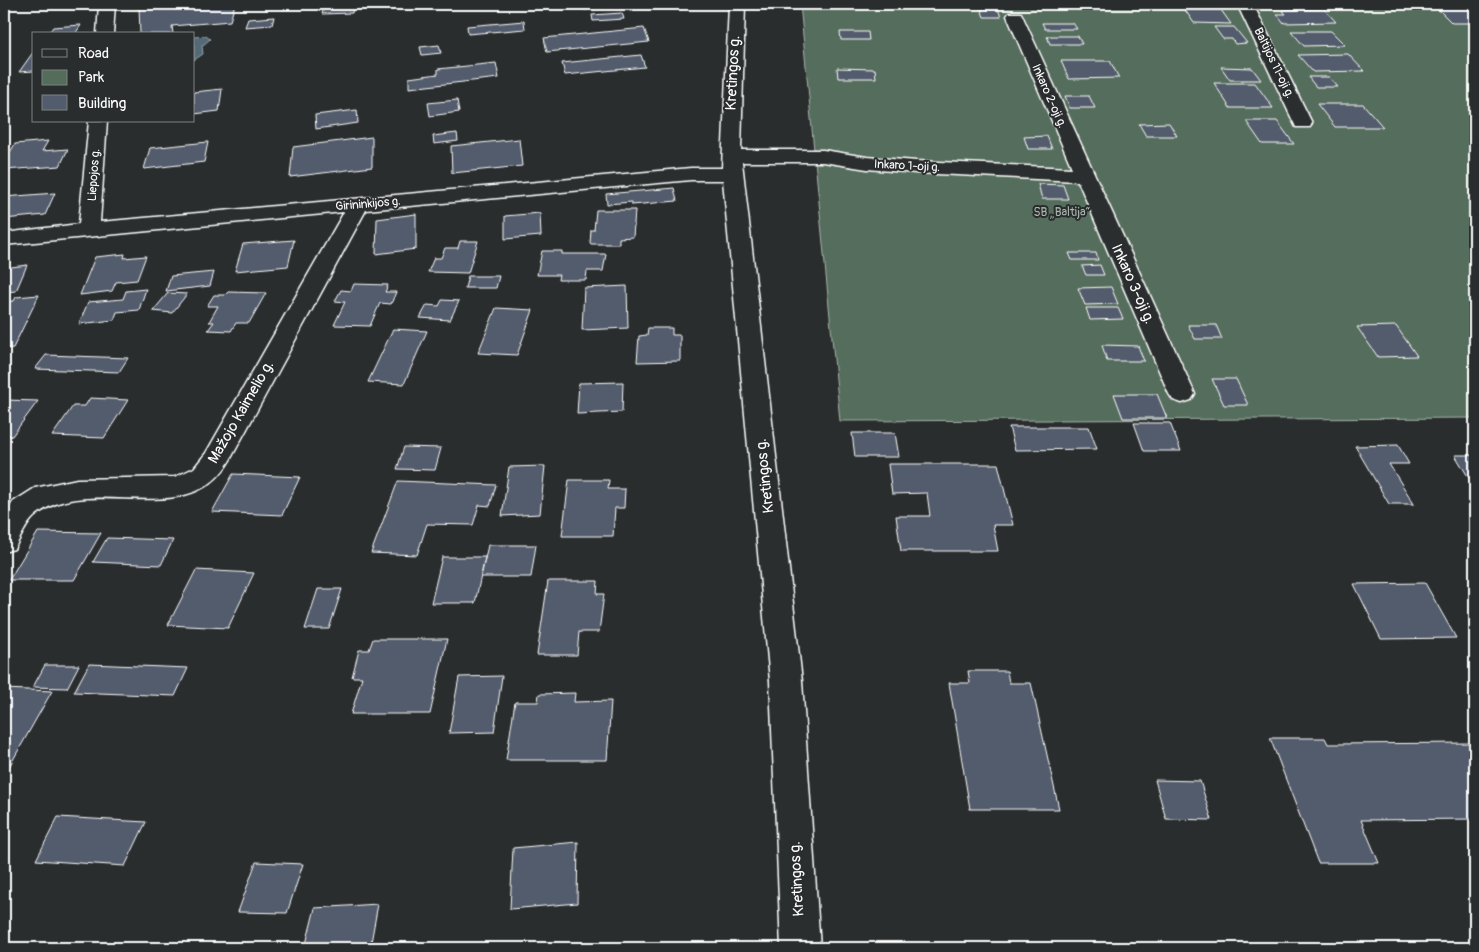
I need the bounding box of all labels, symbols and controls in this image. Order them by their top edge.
street label: Baltijos 11-oji g. [1250,25,1298,101]
legend [32,32,195,122]
street label: Kretingos g. [722,35,744,111]
text: Road [78,44,109,63]
street label: Inkaro 2-oji g. [1028,62,1070,130]
text: Park [78,68,105,87]
text: Building [78,94,126,113]
street label: Liepojos g. [85,148,103,202]
street label: Inkaro 1-oji g. [874,157,940,175]
street label: Girininkijos g. [335,194,401,214]
park label: SB „Baltija“ [1034,205,1090,220]
street label: Inkaro 3-oji g. [1107,241,1159,327]
street label: Mažojo Kaimelio g. [204,357,278,467]
street label: Kretingos g. [752,438,778,514]
street label: Kretingos g. [786,841,808,917]

